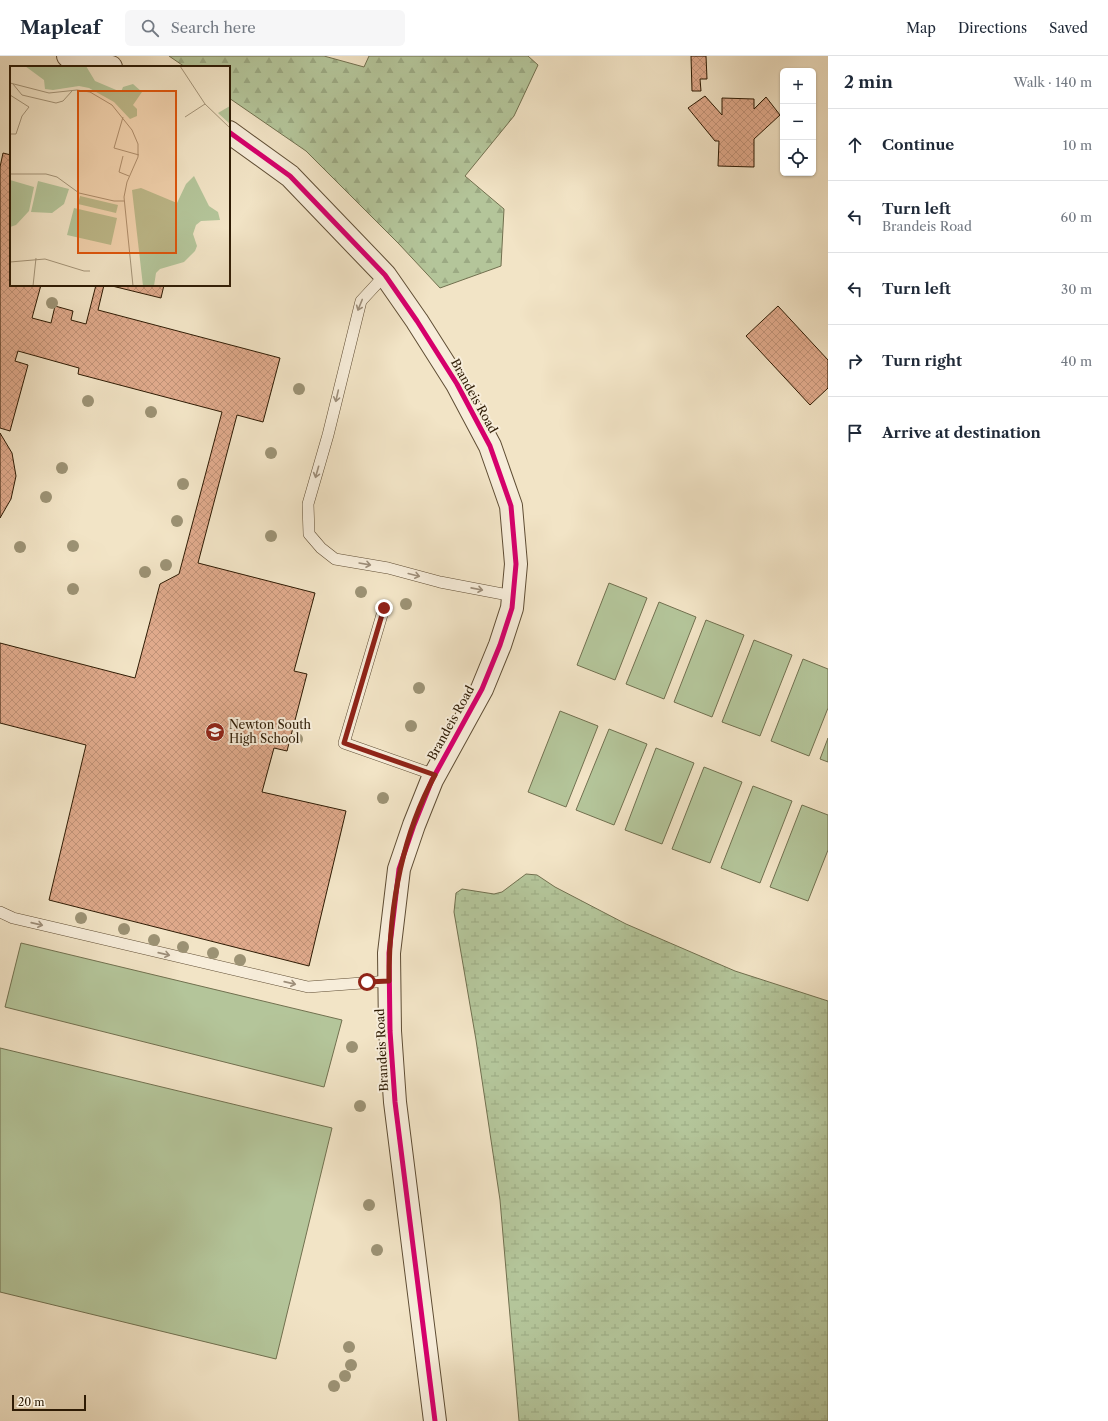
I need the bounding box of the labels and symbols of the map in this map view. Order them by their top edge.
inset map [10,66,230,286]
one-way arrow [356,299,364,311]
street label: Brandeis Road [448,356,501,436]
one-way arrow [332,389,340,402]
one-way arrow [313,465,320,478]
one-way arrow [358,561,371,569]
one-way arrow [407,572,420,579]
one-way arrow [470,585,483,593]
route end [375,599,393,617]
street label: Brandeis Road [424,682,478,763]
place label: Newton South High School [229,717,312,746]
school or university icon: Newton South High School [204,721,226,743]
one-way arrow [30,921,43,928]
one-way arrow [157,950,170,958]
route start [358,973,376,991]
one-way arrow [283,980,296,987]
street label: Brandeis Road [372,1008,391,1092]
scale bar [12,1393,86,1412]

